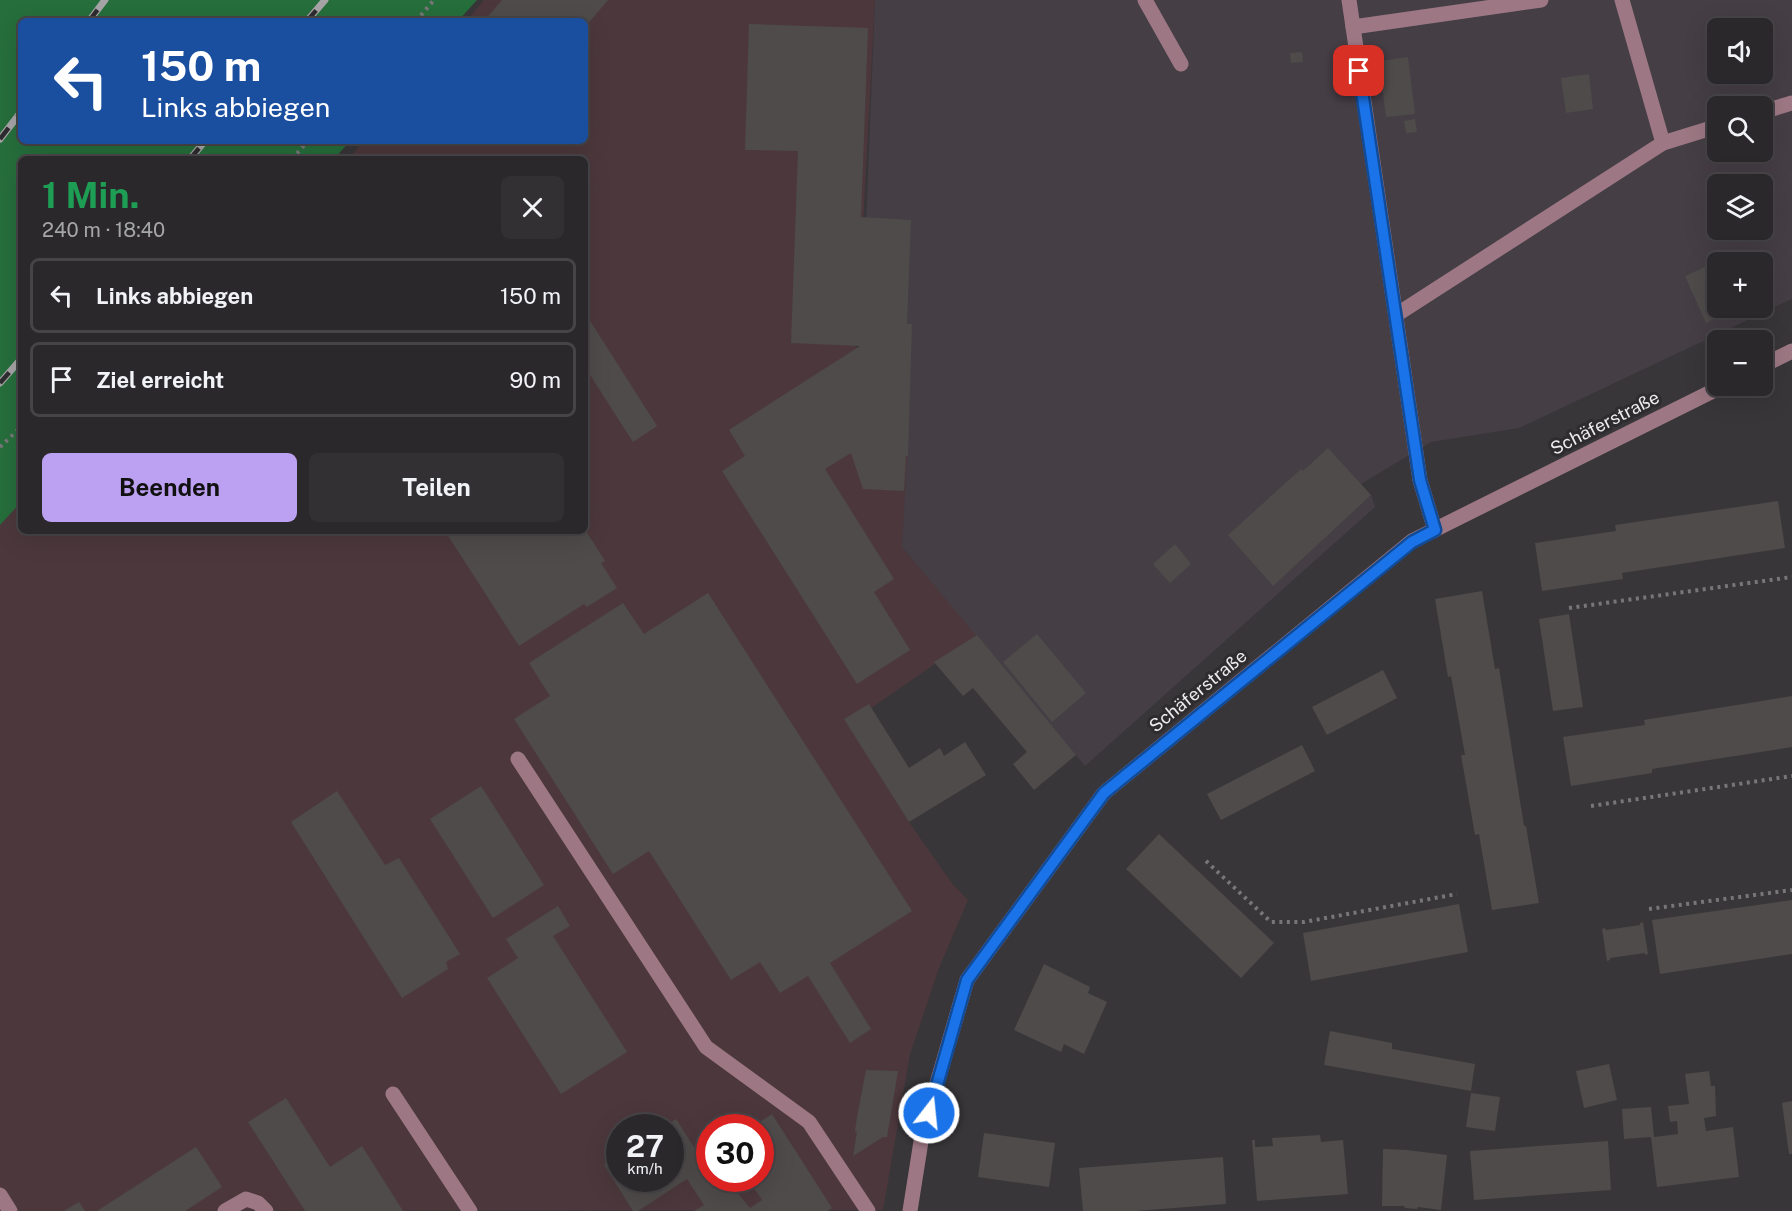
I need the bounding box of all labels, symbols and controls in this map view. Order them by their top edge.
map controls [1707,18,1773,396]
button: sound [1707,18,1773,84]
text: 150 m [141,41,261,90]
icon: left [42,42,120,120]
pin [1333,45,1384,96]
icon: arrive [1342,54,1375,87]
text: Links abbiegen [141,91,330,123]
button: search [1707,96,1773,162]
text: 1 Min. [42,174,139,216]
button: layers [1707,174,1773,240]
button: close [501,176,564,239]
text: 240 m · 18:40 [42,218,165,242]
button: + [1707,252,1773,318]
icon: left [45,279,78,312]
text: Links abbiegen [96,283,253,309]
text: 150 m [500,283,561,309]
button: − [1707,330,1773,396]
icon: arrive [45,363,78,396]
text: Ziel erreicht [96,367,224,393]
text: 90 m [510,367,561,393]
street label: Schäferstraße [1547,386,1663,459]
button: Beenden [42,453,297,522]
button: Teilen [309,453,564,522]
street label: Schäferstraße [1145,645,1251,736]
position arrow [897,1081,961,1145]
speed limit sign: 30 [696,1114,774,1192]
text: 27 [626,1128,664,1164]
text: km/h [627,1160,663,1177]

